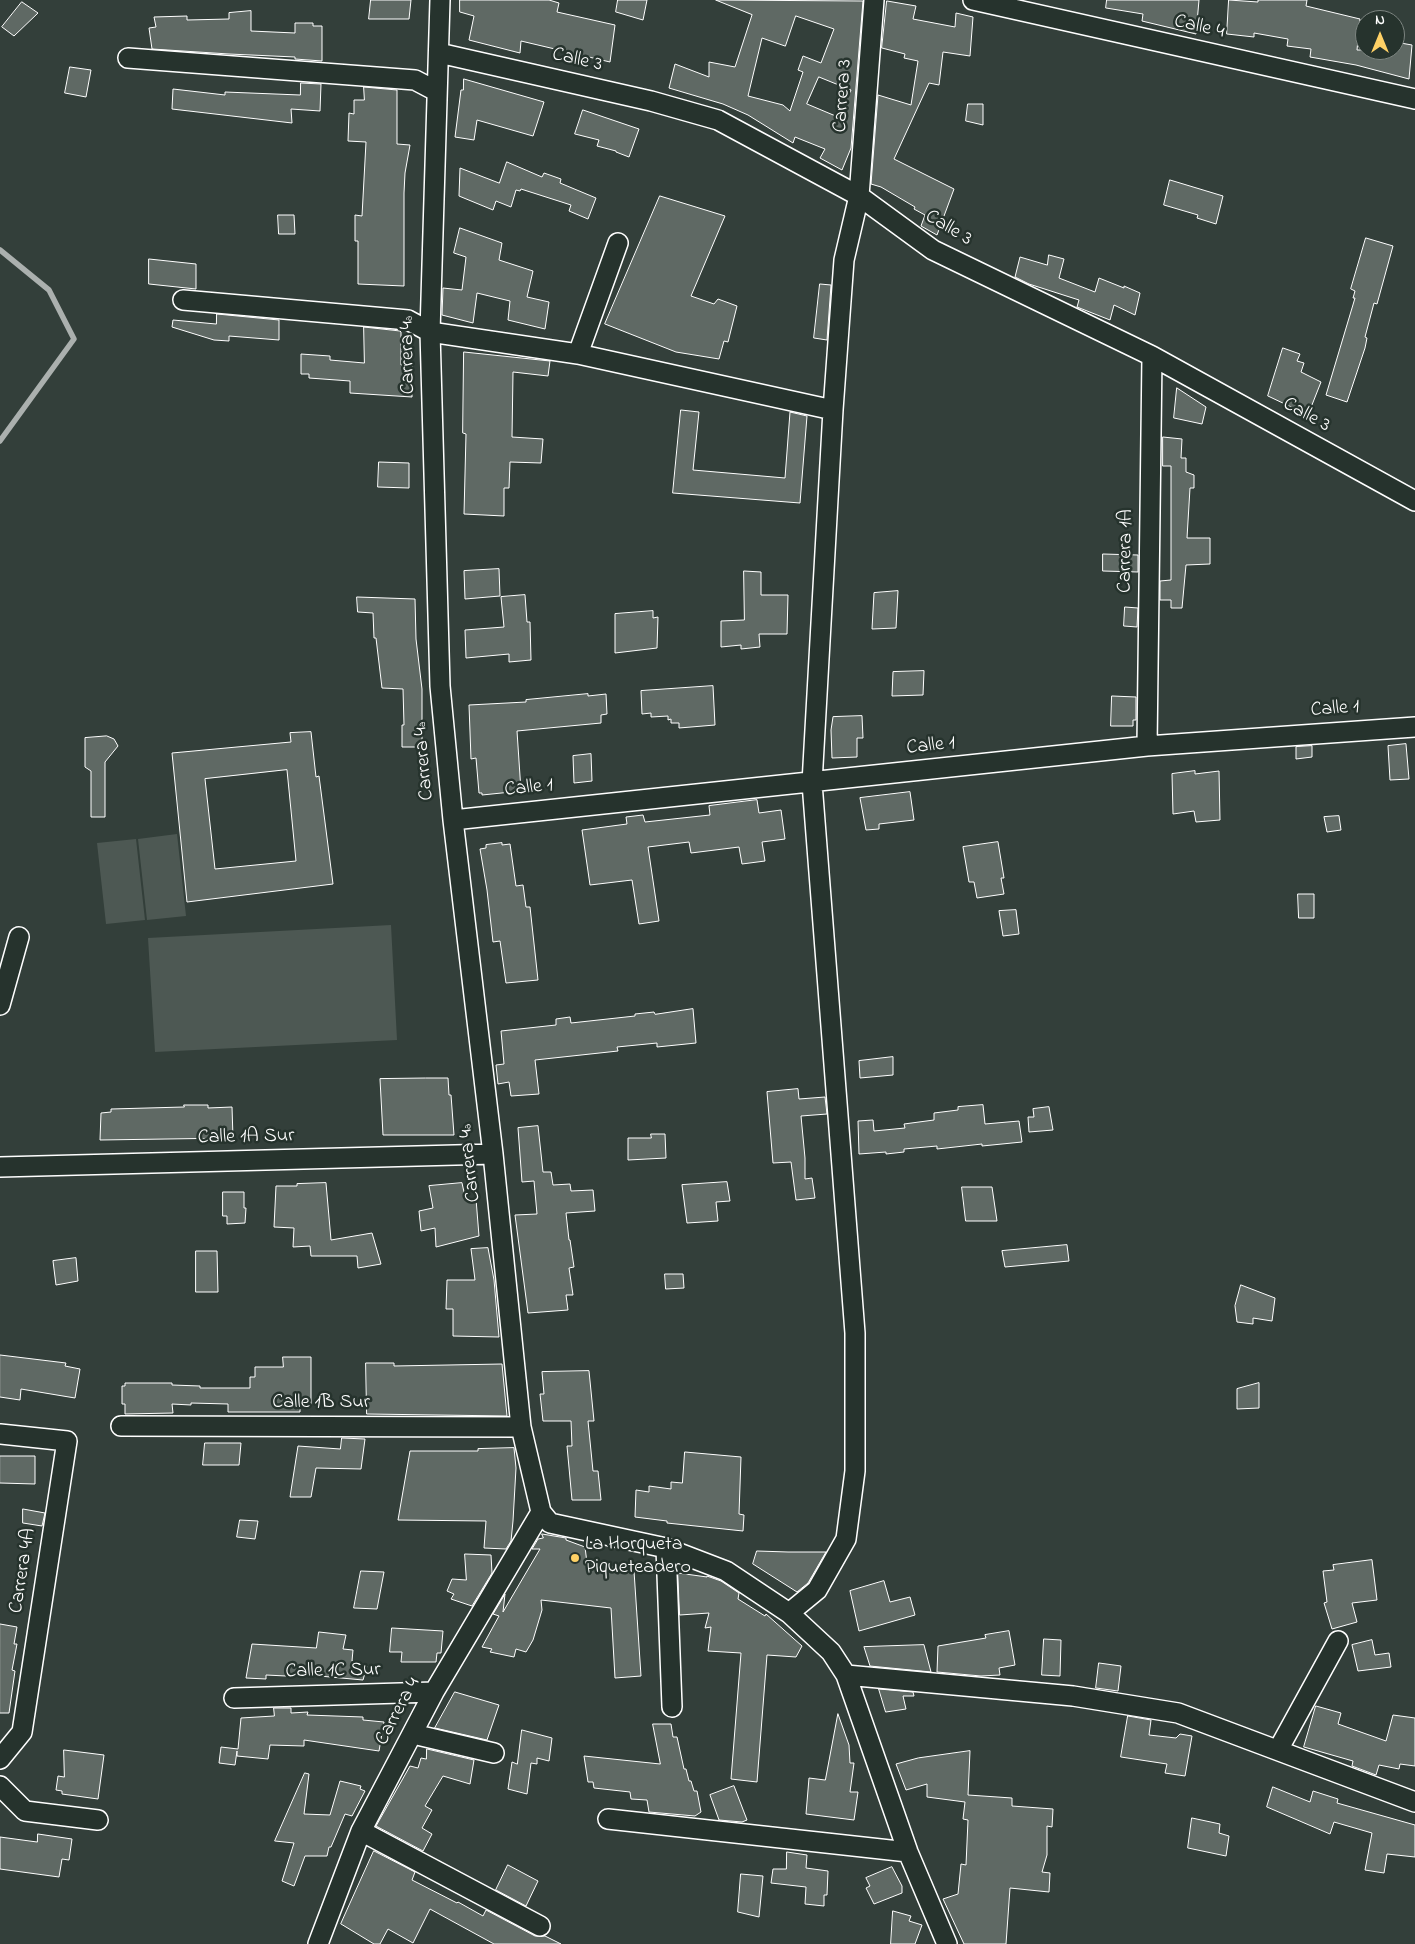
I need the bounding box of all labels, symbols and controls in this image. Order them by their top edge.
north arrow [1355,10,1405,60]
text: N [1375,10,1385,31]
street label: Calle 4 [1172,11,1226,45]
street label: Calle 3 [550,44,604,78]
street label: Carrera 3 [829,59,859,133]
street label: Calle 3 [920,206,976,252]
street label: Carrera 4ª [396,315,422,395]
street label: Calle 3 [1278,393,1334,439]
street label: Carrera 1A [1114,509,1140,593]
street label: Calle 1 [1310,696,1360,724]
street label: Carrera 4ª [410,721,440,801]
street label: Calle 1 [905,733,957,761]
street label: Calle 1 [503,775,555,803]
street label: Carrera 4ª [455,1123,487,1203]
street label: Calle 1A Sur [198,1125,294,1151]
street label: Calle 1B Sur [272,1392,370,1416]
street label: Carrera 4A [5,1527,43,1615]
place label: La Horqueta Piqueteadero [585,1534,691,1581]
marker: La Horqueta Piqueteadero [569,1552,581,1564]
street label: Calle 1C Sur [285,1659,381,1685]
street label: Carrera 4 [371,1674,427,1750]

